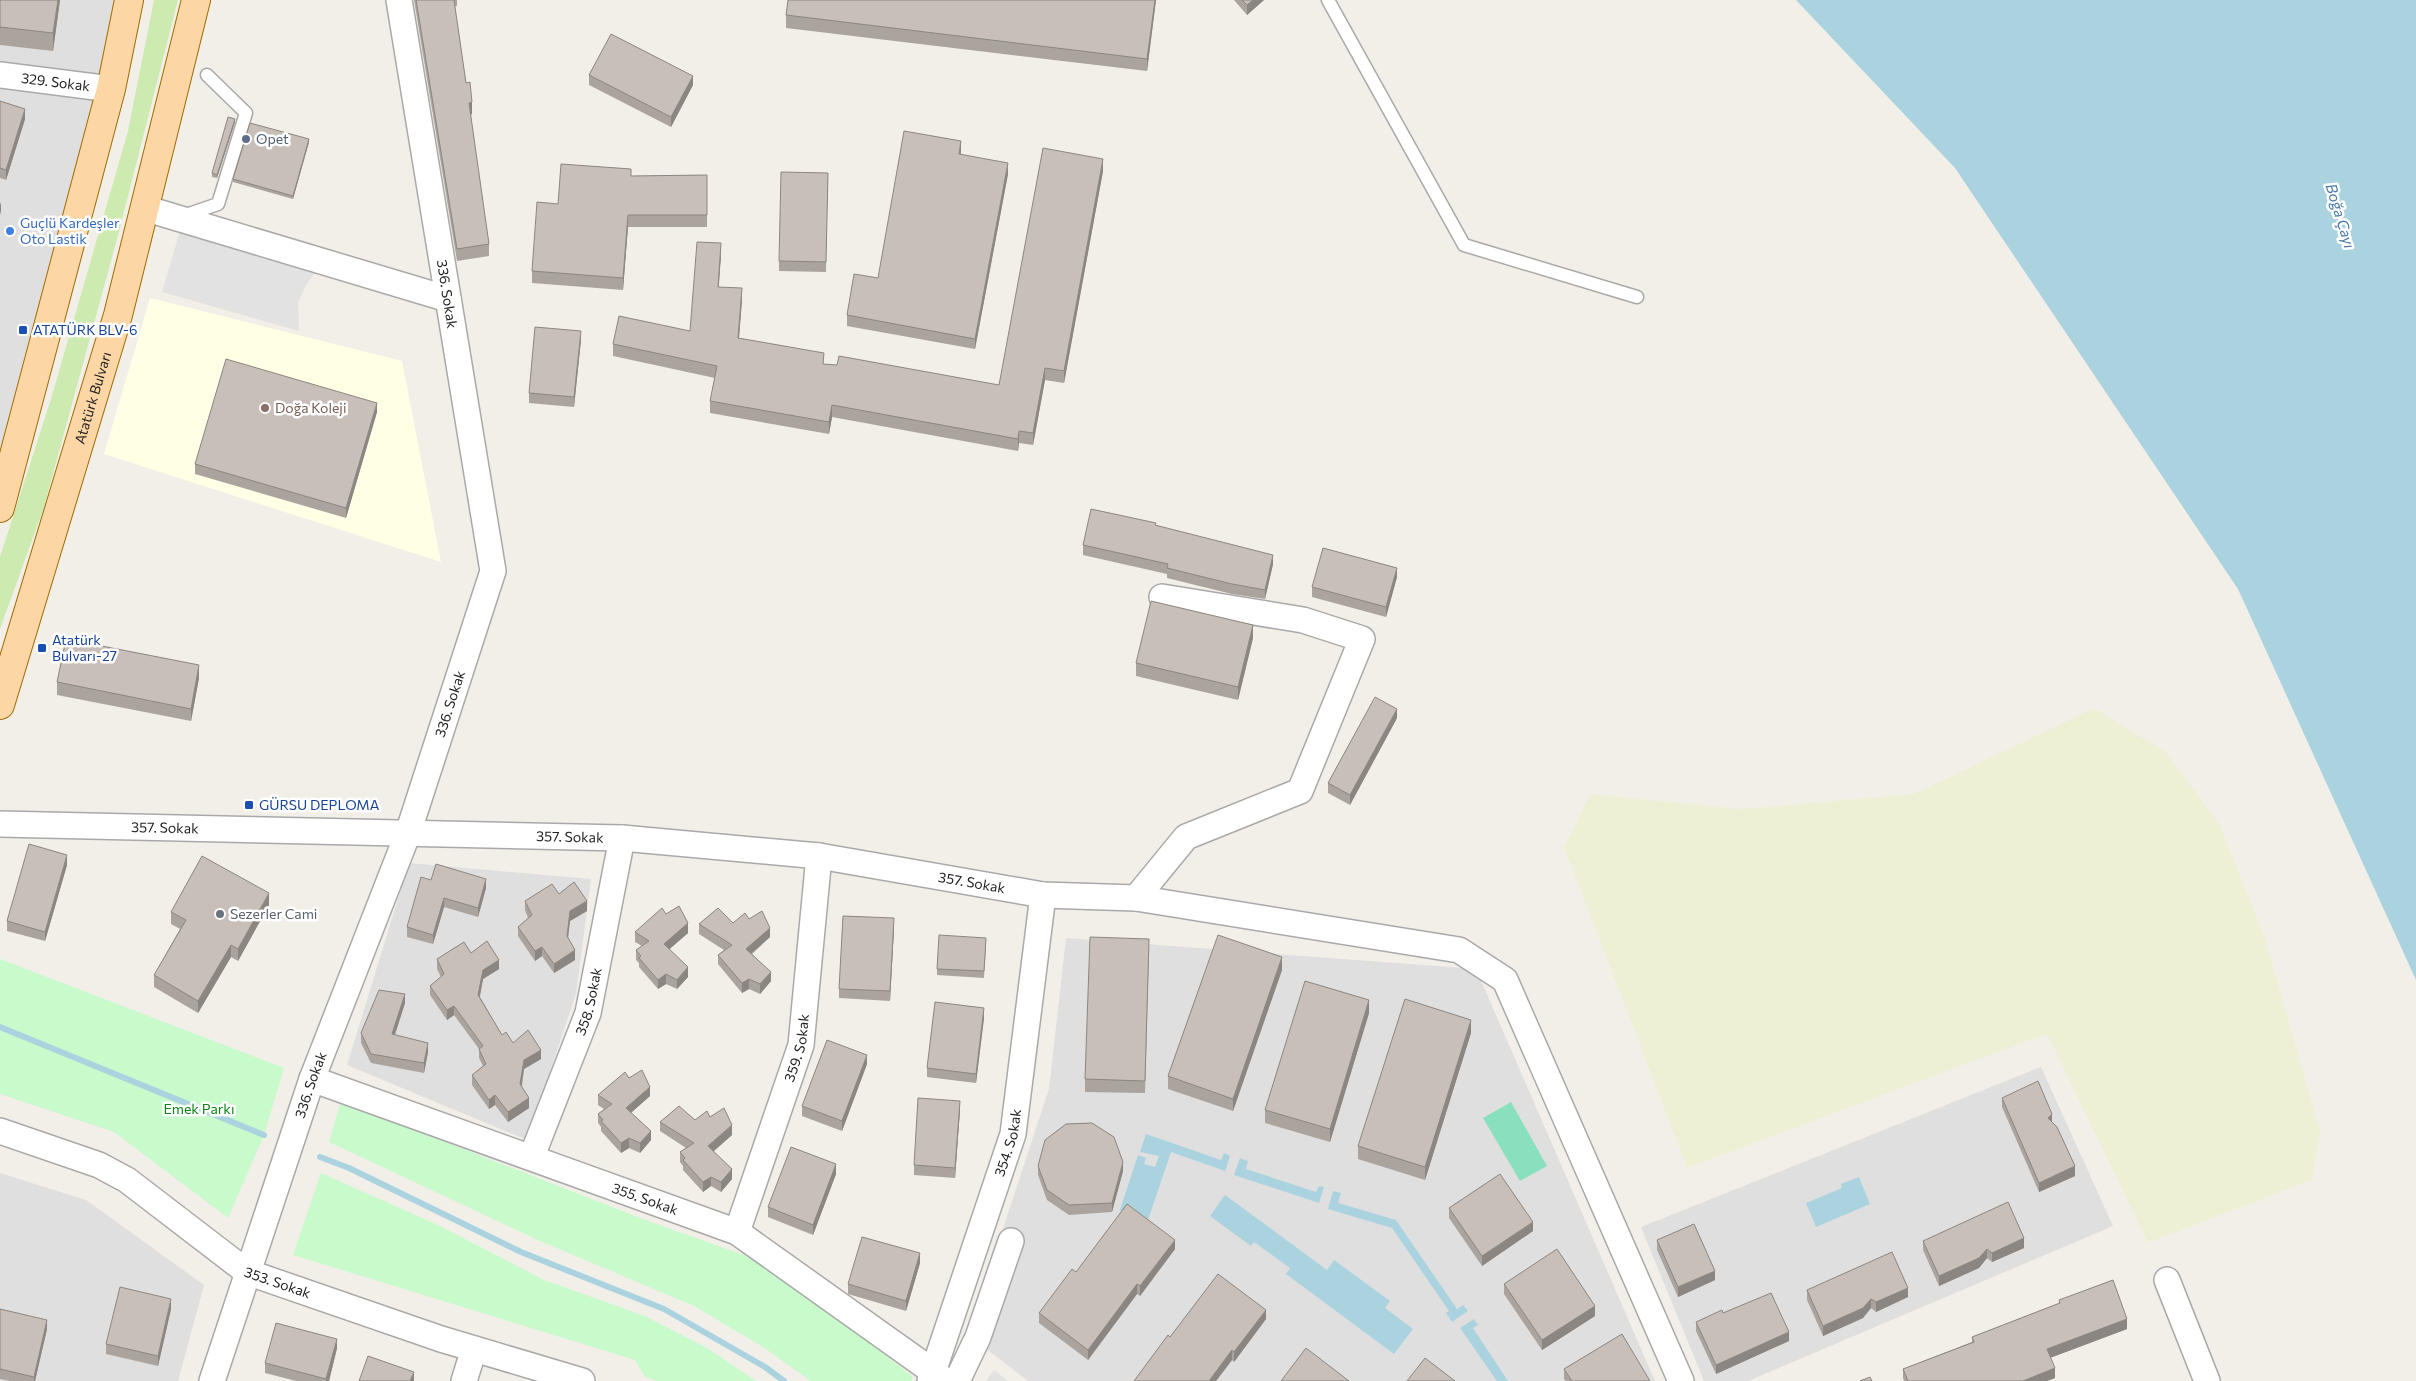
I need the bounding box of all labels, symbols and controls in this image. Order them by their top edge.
street label: 329. Sokak [20,69,91,94]
place label: Opet [256,130,289,147]
marker: Opet [240,133,252,145]
water label: Boğa Çayı [2323,181,2359,250]
place label: Guçlü Kardeşler Oto Lastik [20,214,120,247]
marker: Guçlü Kardeşler Oto Lastik [4,225,16,237]
street label: 336. Sokak [434,258,461,330]
place label: ATATÜRK BLV-6 [33,321,138,338]
marker: ATATÜRK BLV-6 [17,324,29,336]
street label: Atatürk Bulvarı [70,349,114,446]
place label: Doğa Koleji [275,399,347,416]
marker: Doğa Koleji [259,402,271,414]
place label: Atatürk Bulvarı-27 [52,631,117,664]
marker: Atatürk Bulvarı-27 [36,642,48,654]
street label: 336. Sokak [431,668,468,739]
place label: GÜRSU DEPLOMA [259,796,380,813]
marker: GÜRSU DEPLOMA [243,799,255,811]
street label: 357. Sokak [131,818,199,836]
street label: 357. Sokak [536,827,604,846]
street label: 357. Sokak [937,868,1007,896]
place label: Sezerler Cami [230,905,317,922]
marker: Sezerler Cami [214,908,226,920]
street label: 358. Sokak [571,966,605,1038]
street label: 359. Sokak [780,1013,812,1084]
street label: 336. Sokak [291,1049,330,1120]
park label: Emek Parkı [163,1100,235,1117]
street label: 354. Sokak [990,1108,1024,1179]
street label: 355. Sokak [610,1179,681,1218]
street label: 353. Sokak [242,1263,313,1302]

